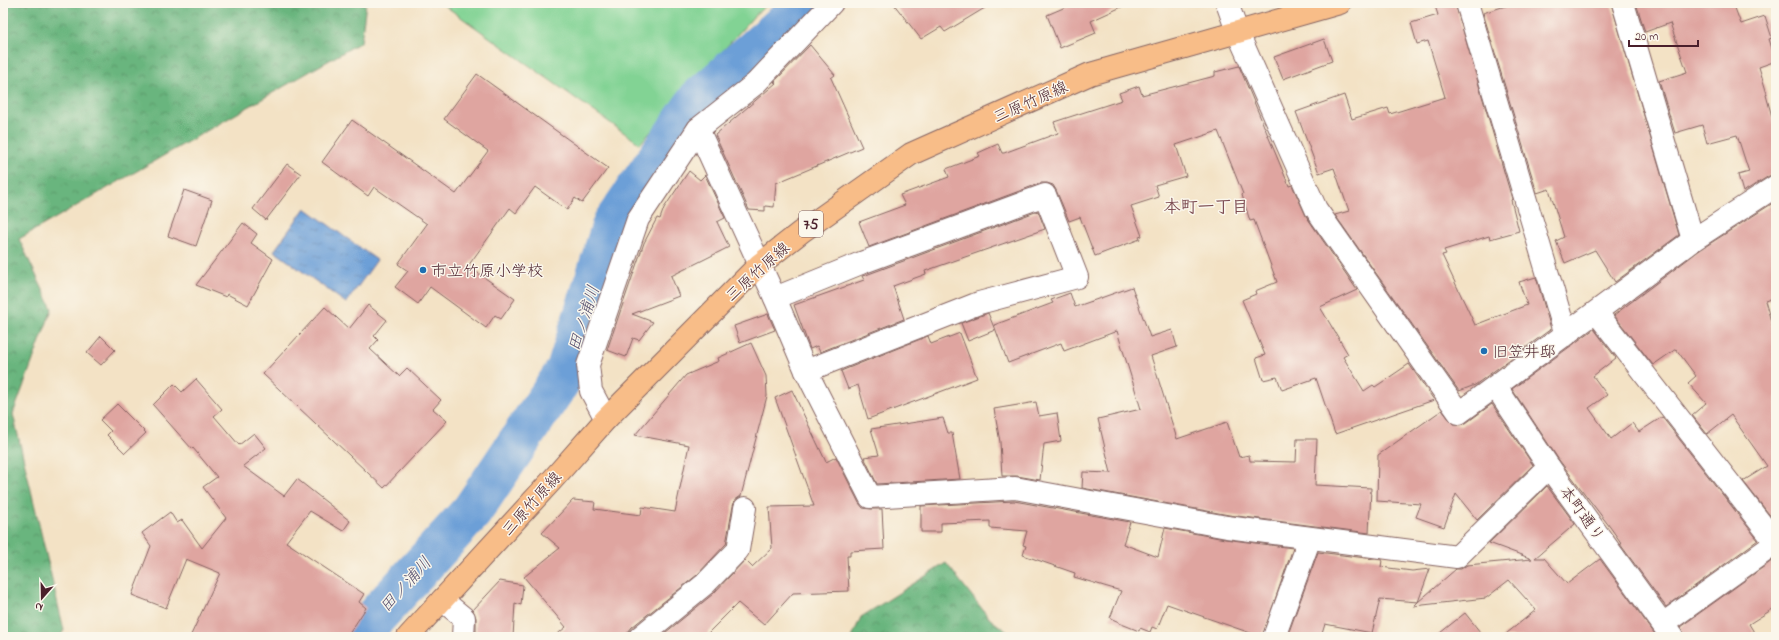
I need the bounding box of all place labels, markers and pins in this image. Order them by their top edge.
place label: 市立竹原小学校 [431,260,543,284]
marker: 市立竹原小学校 [418,265,428,275]
place label: 旧笠井邸 [1492,341,1556,365]
marker: 旧笠井邸 [1479,346,1489,356]

